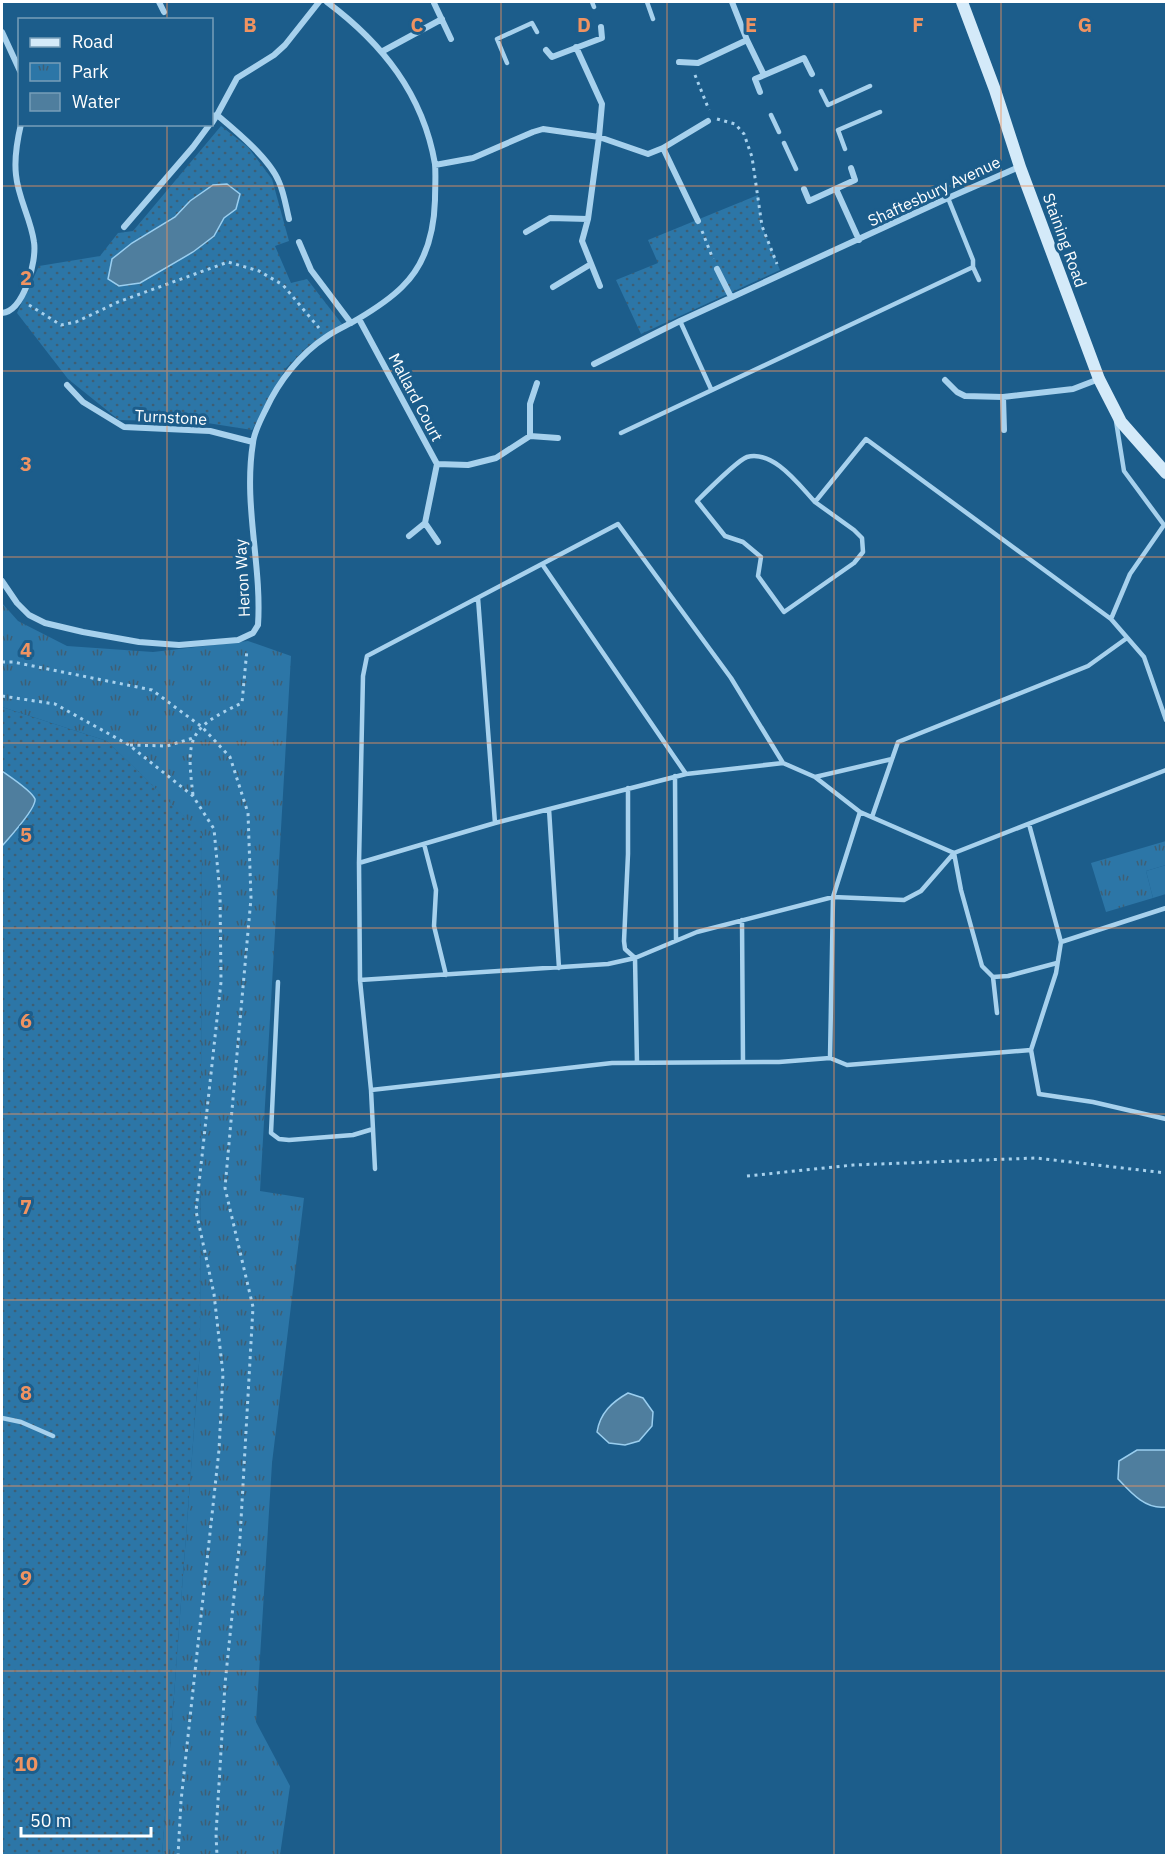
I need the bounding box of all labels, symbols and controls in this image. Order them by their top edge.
text: B [243,11,257,38]
text: C [410,11,424,38]
text: D [577,11,591,38]
text: E [745,11,757,38]
text: F [912,11,924,38]
text: G [1078,11,1092,38]
legend [18,18,213,126]
text: Road [72,30,113,53]
text: Park [72,60,109,83]
text: Water [72,90,121,113]
street label: Shaftesbury Avenue [865,151,1004,230]
street label: Staining Road [1039,190,1091,290]
text: 2 [20,264,32,291]
street label: Mallard Court [384,349,448,445]
street label: Turnstone [134,405,208,429]
text: 3 [20,450,32,477]
street label: Heron Way [230,538,254,618]
text: 4 [20,636,32,663]
text: 5 [20,821,32,848]
text: 6 [20,1007,32,1034]
text: 7 [20,1193,32,1220]
text: 8 [20,1379,32,1406]
text: 9 [20,1564,32,1591]
text: 10 [14,1750,38,1777]
scale bar [21,1800,152,1838]
text: 50 m [30,1809,72,1832]

